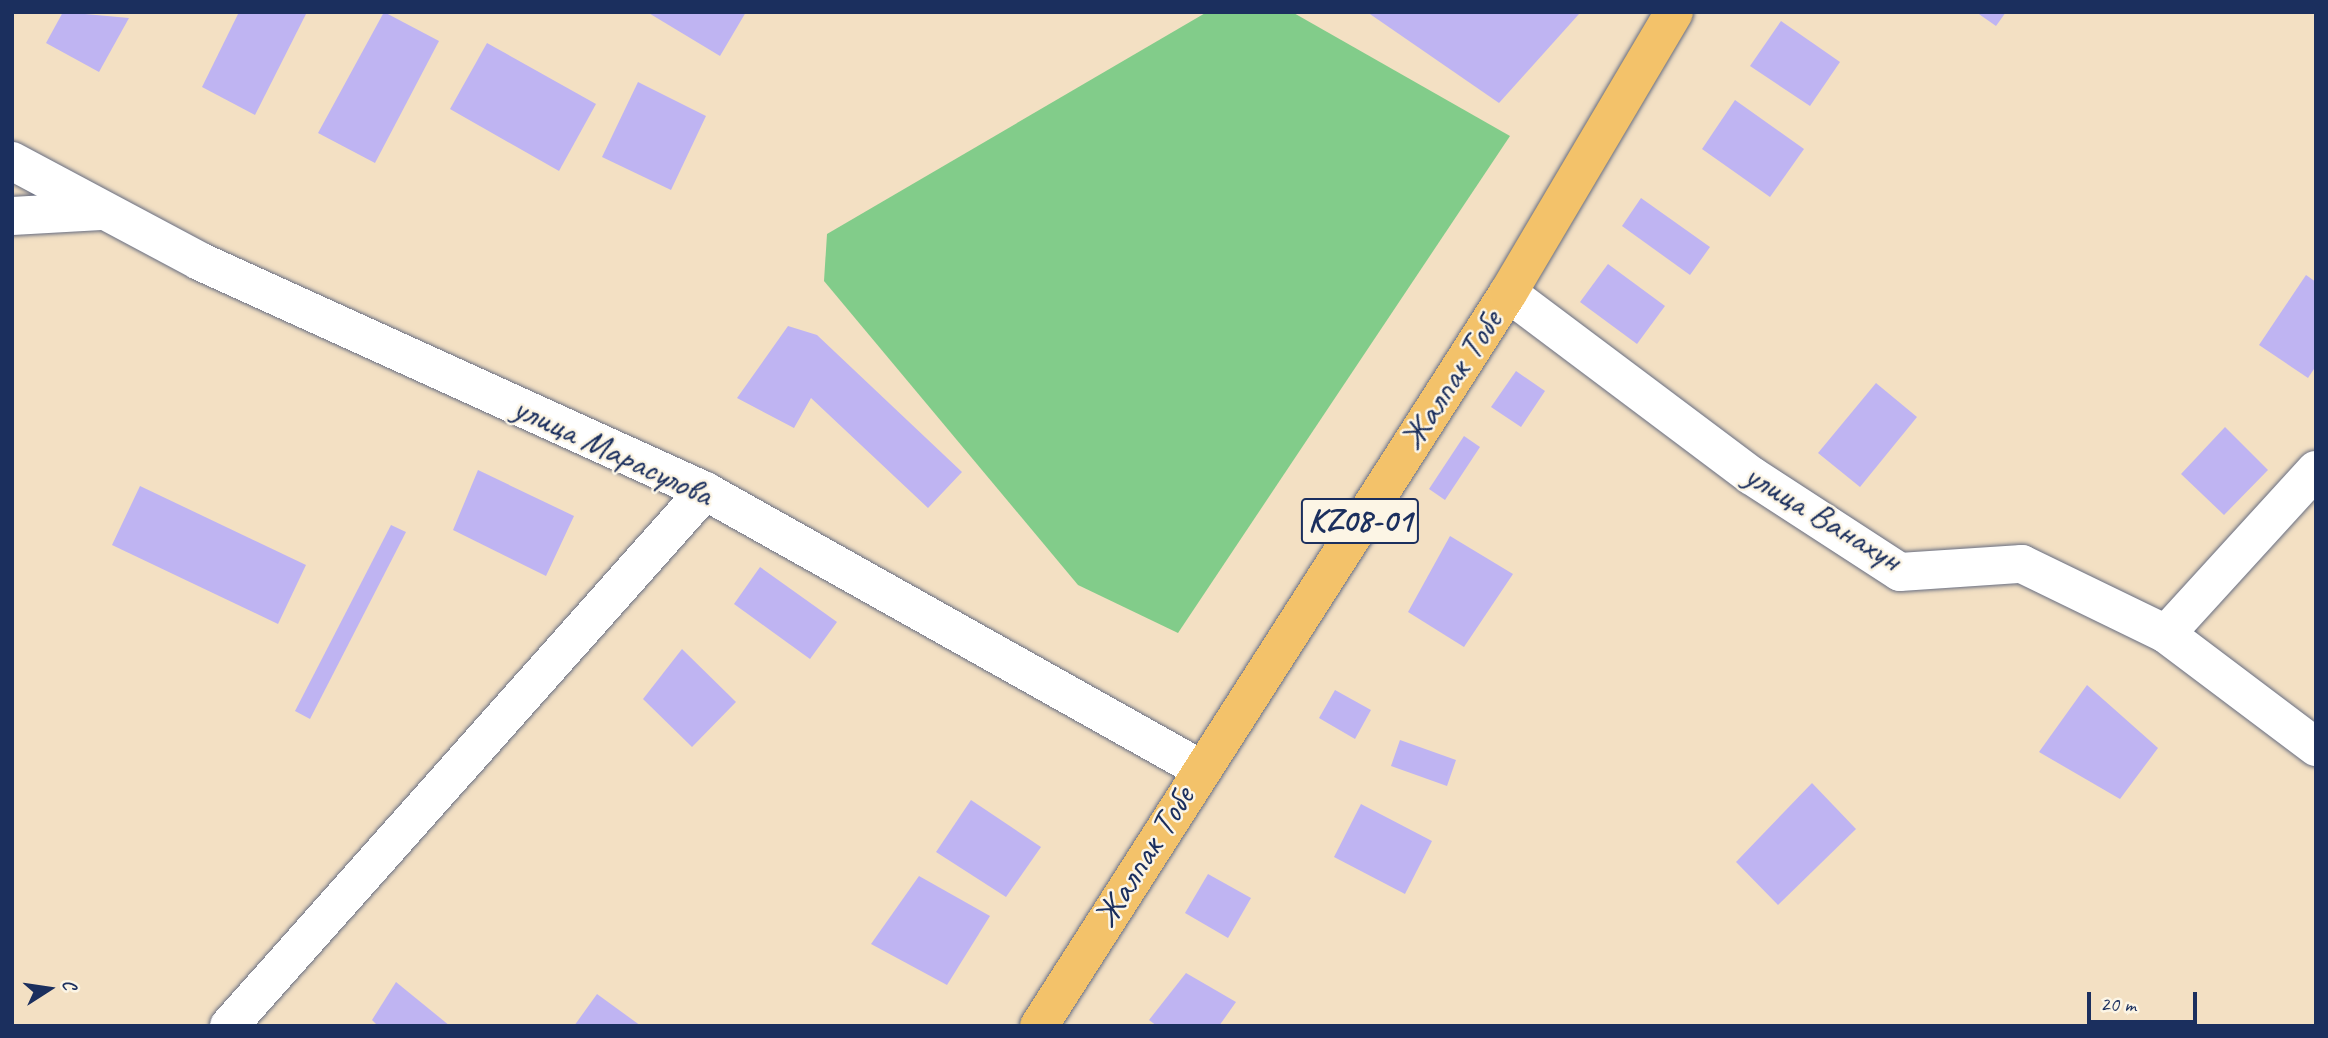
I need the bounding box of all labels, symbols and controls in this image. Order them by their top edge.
street label: Жалпак Тобе [1391,304,1511,456]
street label: улица Марасулова [506,386,720,516]
street label: улица Ванахун [1737,454,1909,580]
road number: KZ08-01 [1300,492,1420,550]
street label: Жалпак Тобе [1085,781,1203,933]
north arrow [14,954,84,1024]
text: С [57,978,82,992]
scale bar [2090,978,2200,1022]
text: 20 m [2100,991,2136,1017]

